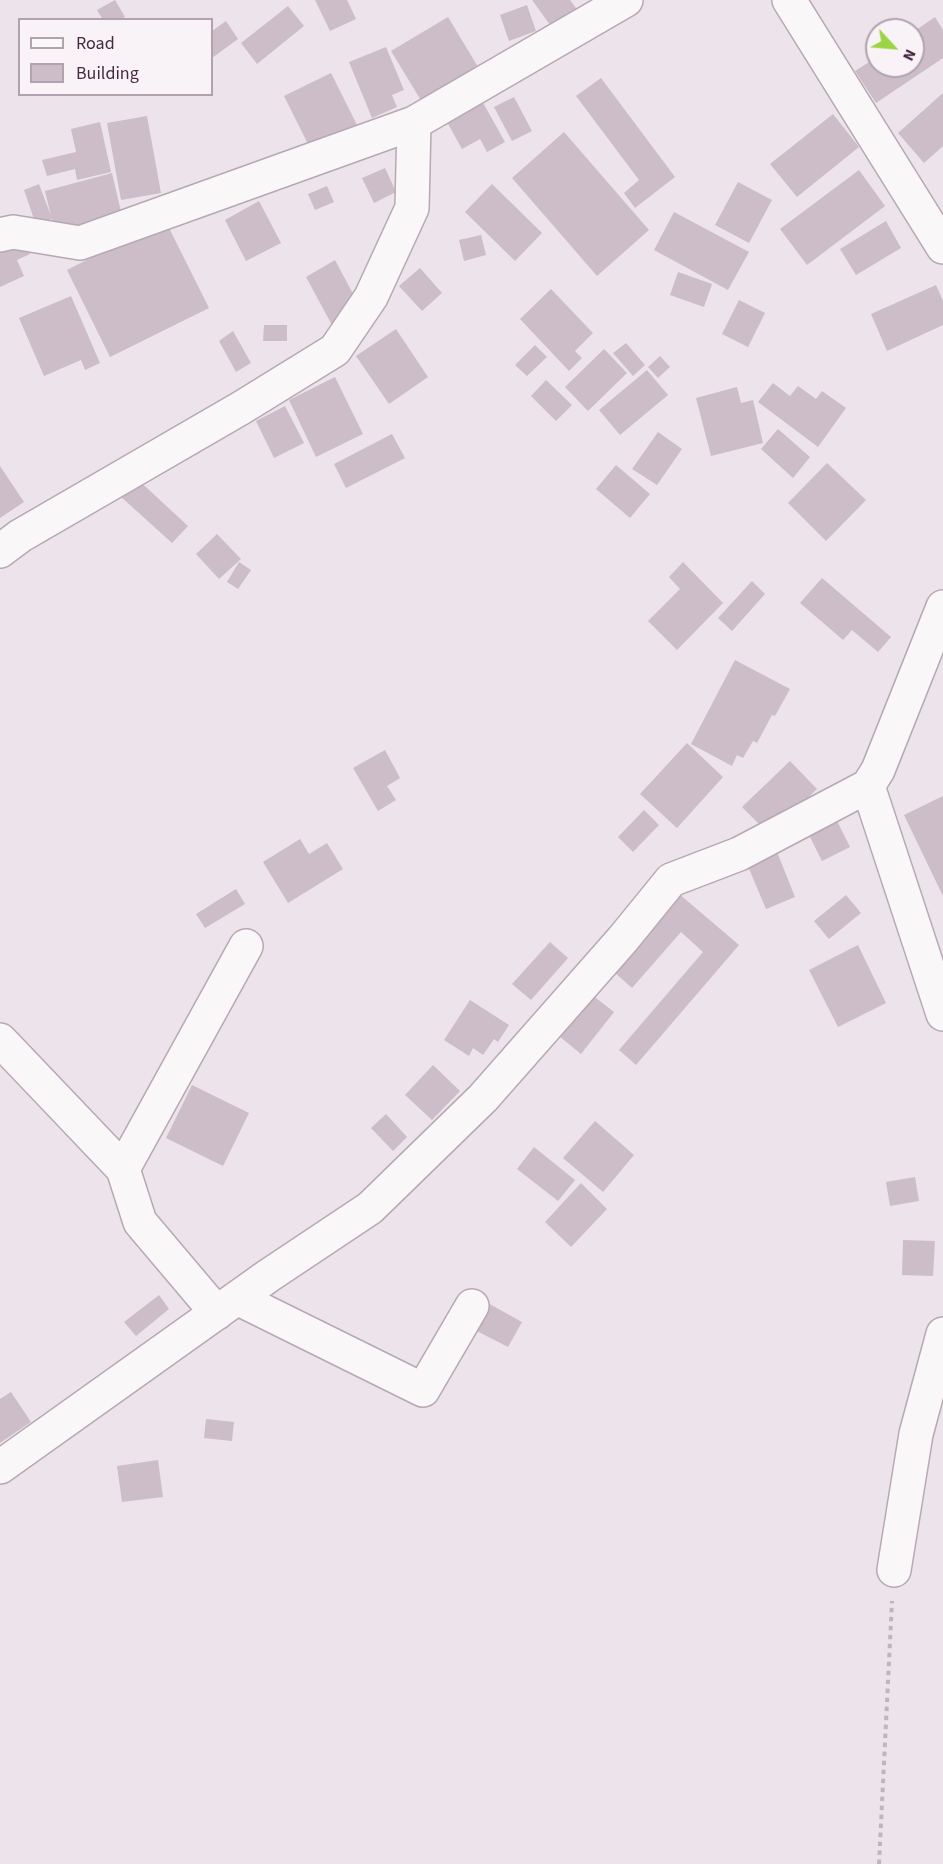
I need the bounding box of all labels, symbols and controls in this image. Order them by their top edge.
legend [18,18,213,96]
north arrow [865,18,925,78]
text: Road [76,31,115,56]
text: N [897,45,922,65]
text: Building [76,61,139,86]

